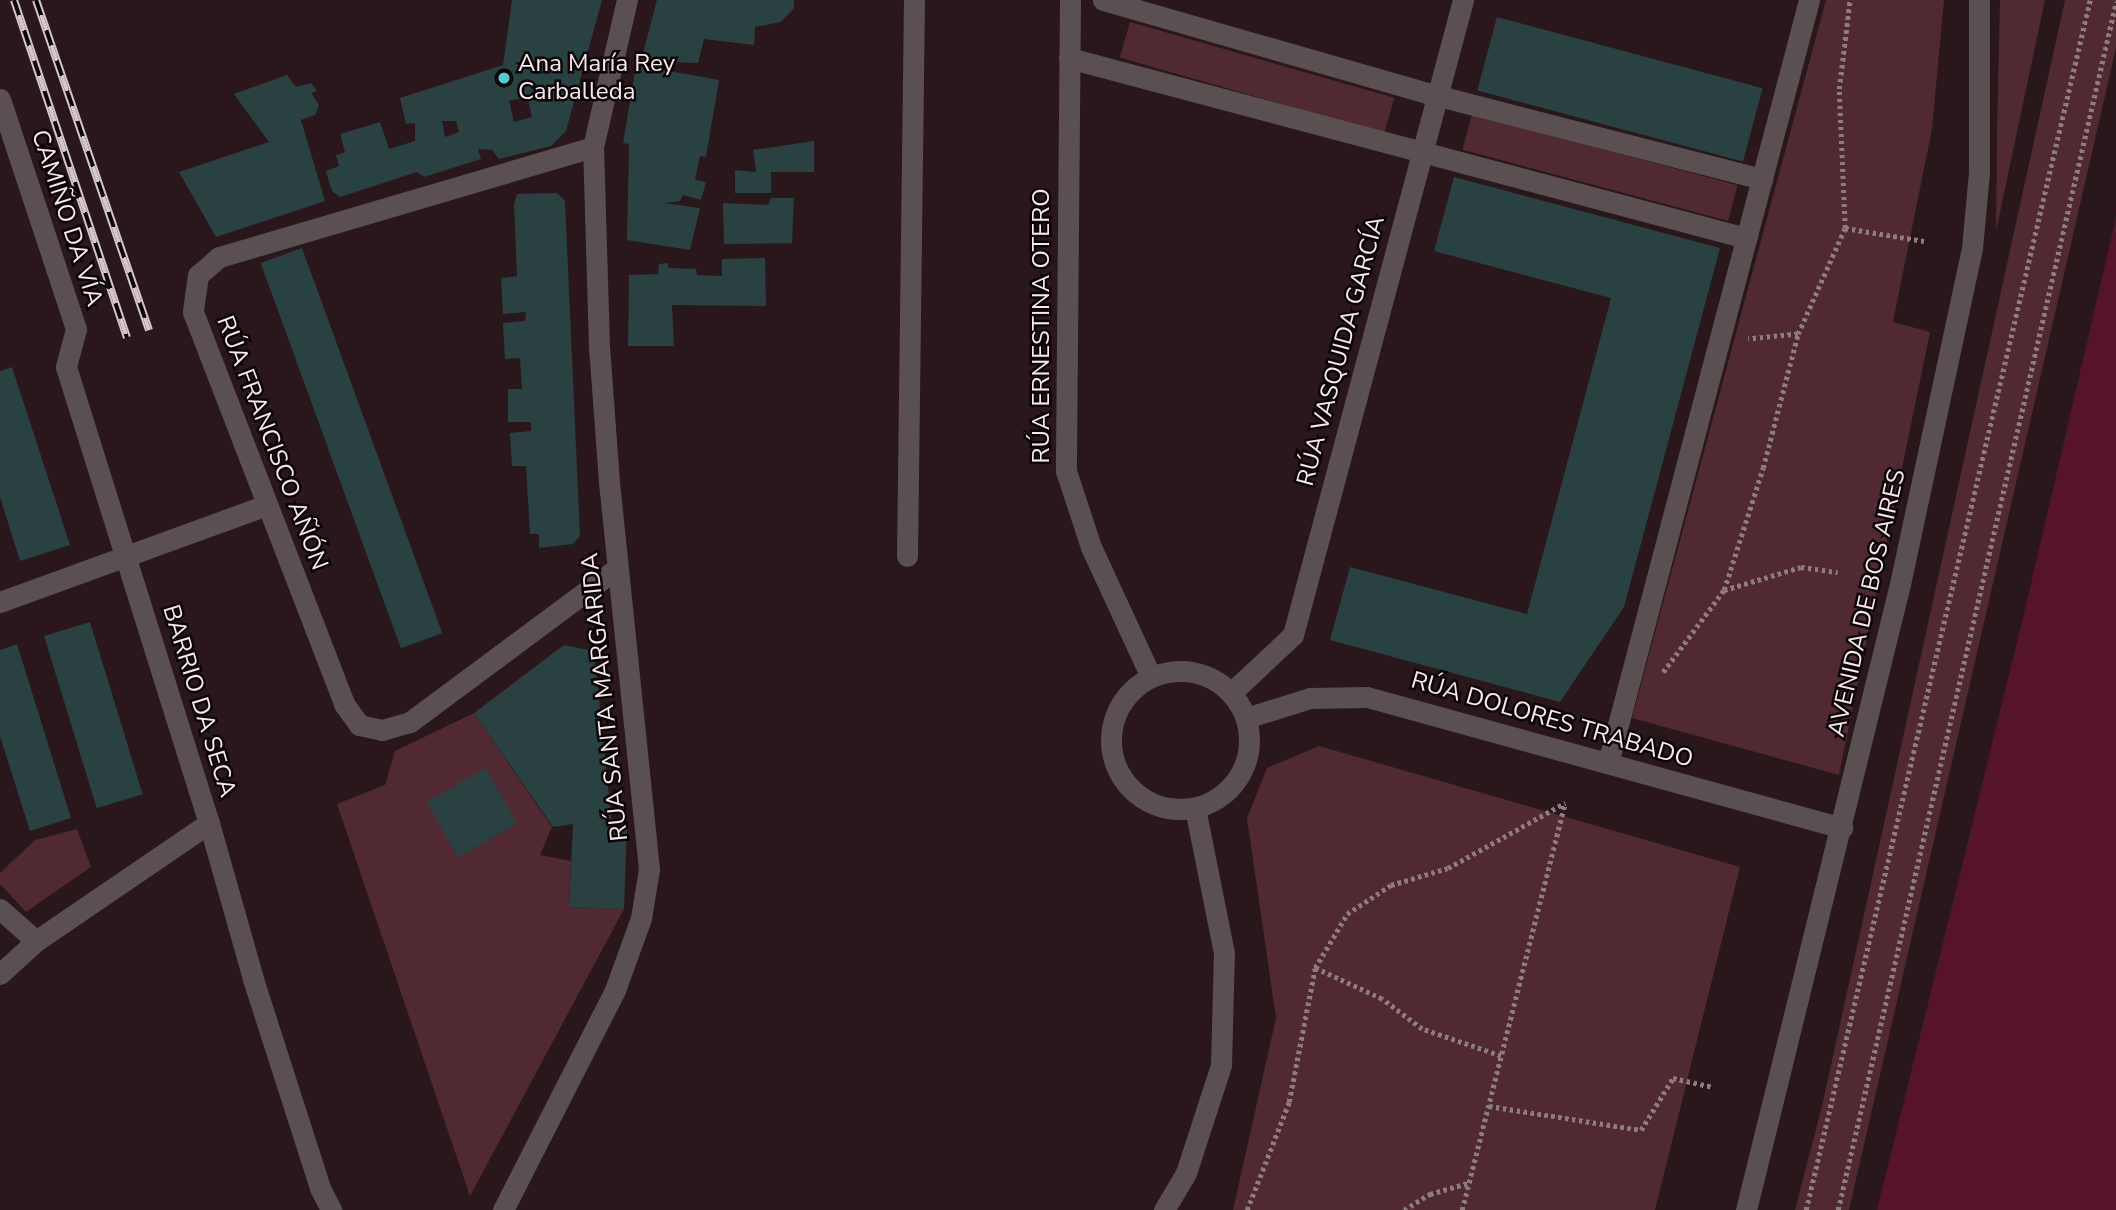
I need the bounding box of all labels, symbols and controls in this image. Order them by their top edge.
place label: Ana María Rey Carballeda [518,50,675,106]
marker: Ana María Rey Carballeda [496,70,512,86]
street label: CAMIÑO DA VÍA [25,126,109,310]
street label: RÚA ERNESTINA OTERO [1028,188,1056,464]
street label: RÚA VASQUIDA GARCÍA [1291,213,1391,489]
street label: RÚA FRANCISCO AÑÓN [210,312,334,574]
street label: AVENIDA DE BOS AIRES [1822,467,1912,739]
street label: RÚA SANTA MARGARIDA [576,552,634,842]
street label: BARRIO DA SECA [156,601,242,801]
street label: RÚA DOLORES TRABADO [1408,666,1696,774]

